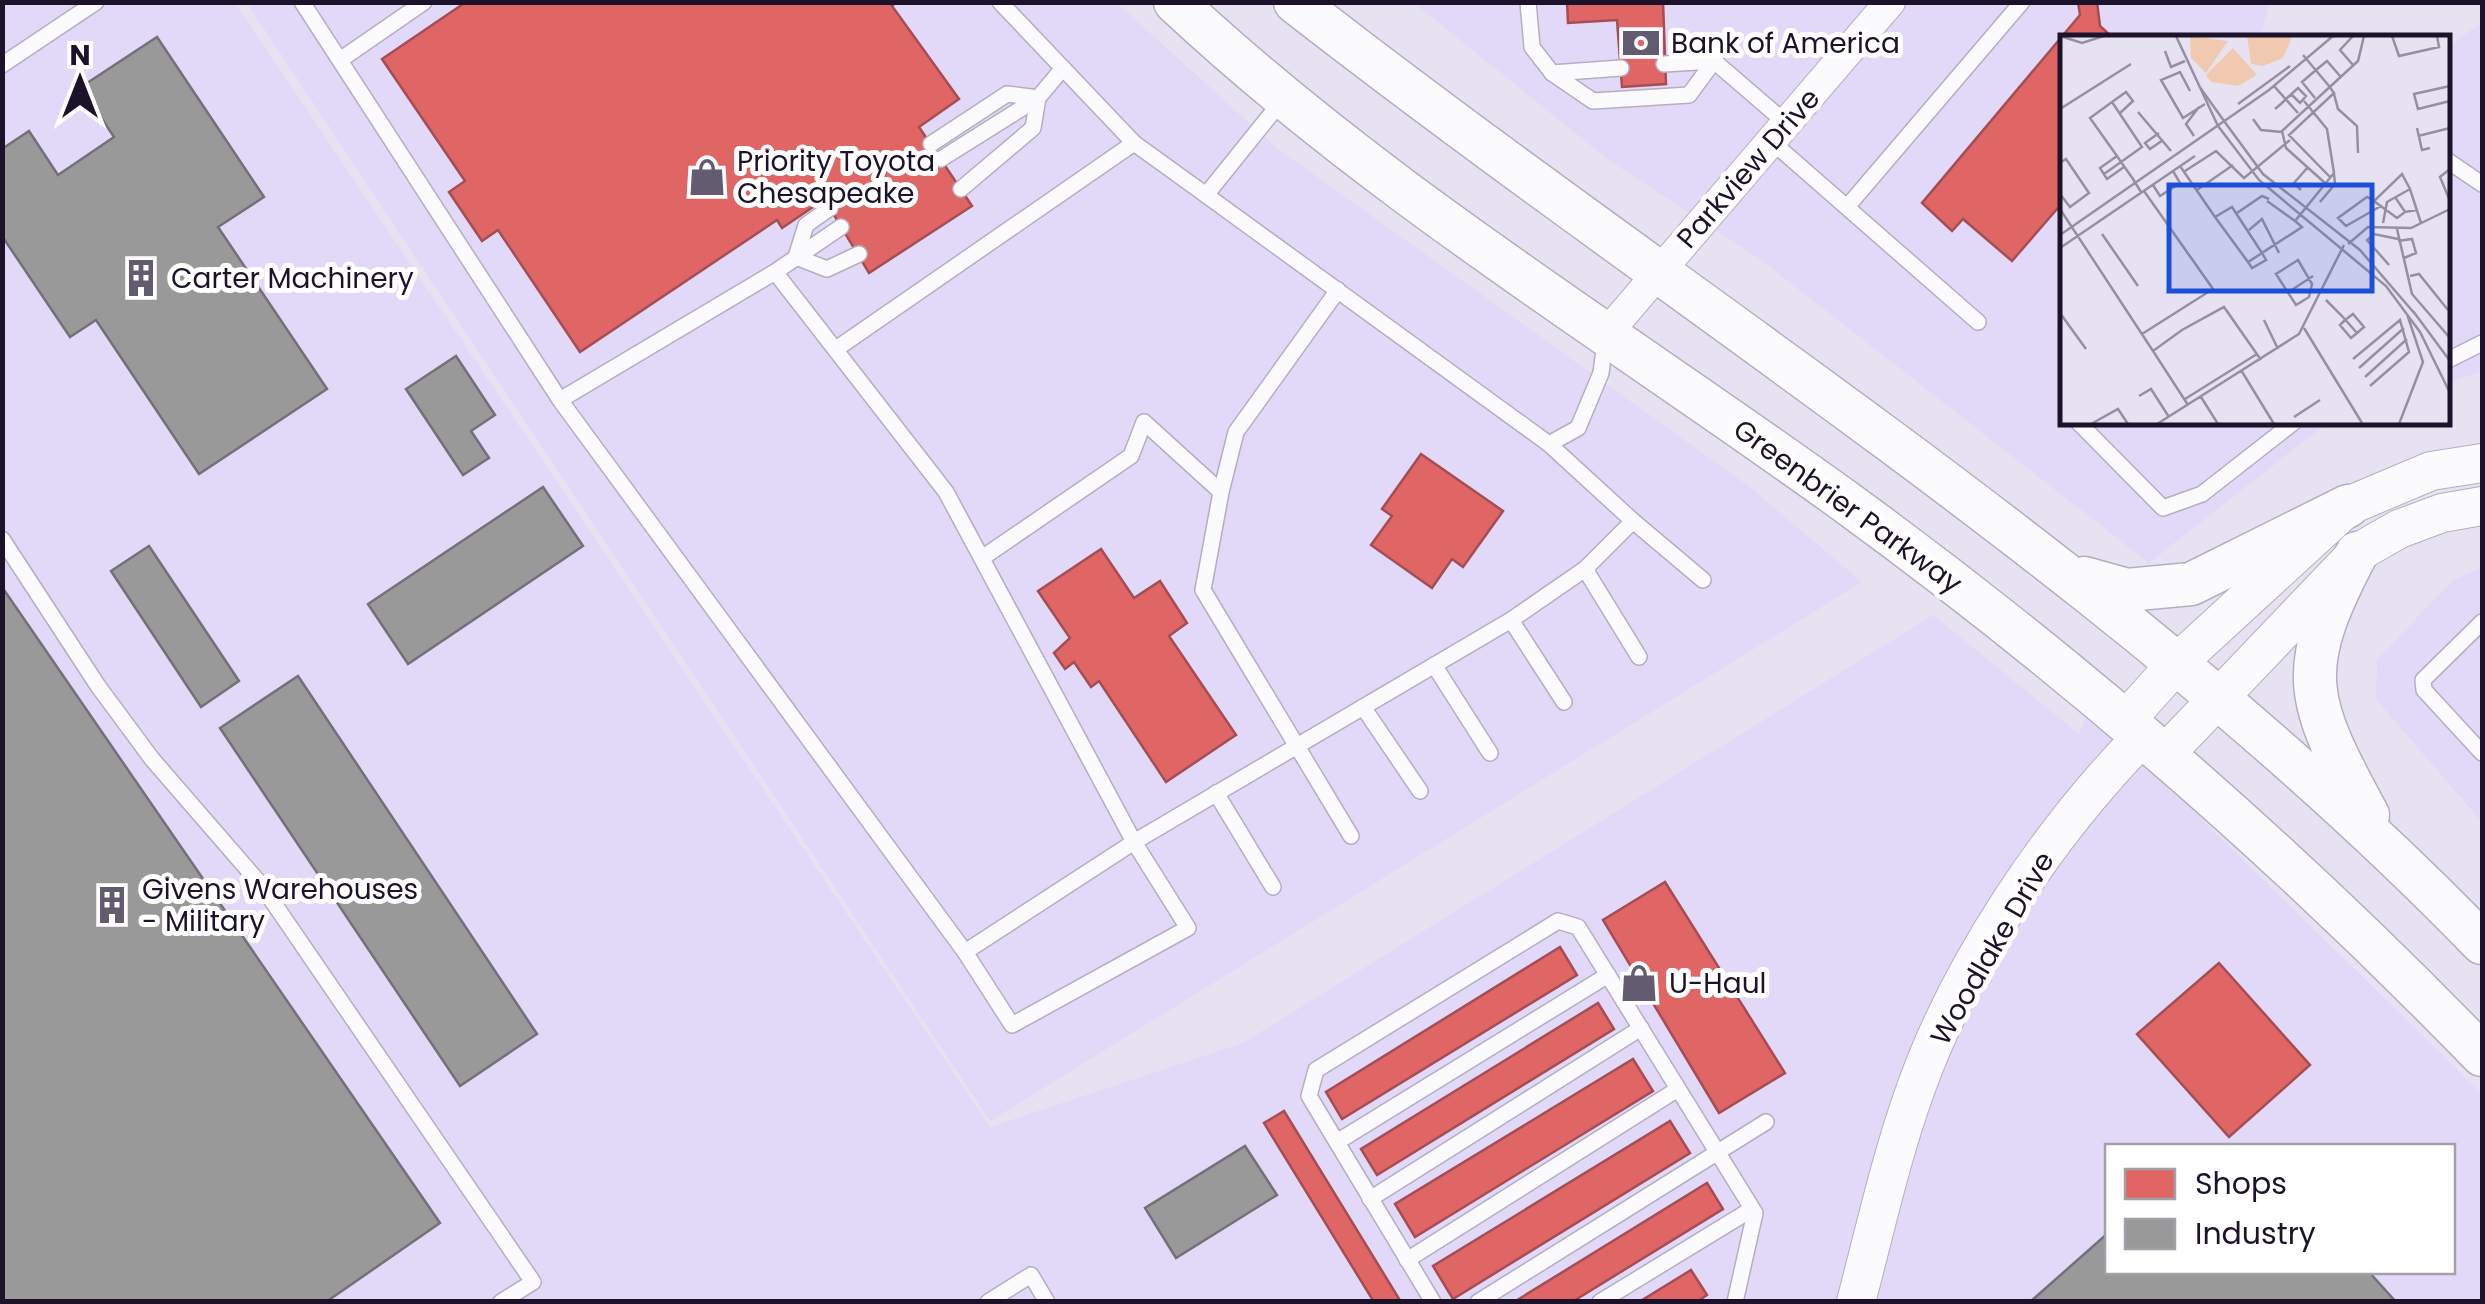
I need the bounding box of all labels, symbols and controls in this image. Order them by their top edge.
bank icon: Bank of America [1620,22,1662,64]
place label: Bank of America [1671,24,1900,63]
north arrow [30,30,130,130]
inset map [2060,35,2450,425]
text: N [69,36,91,75]
street label: Parkview Drive [1668,80,1829,257]
place label: Priority Toyota Chesapeake [737,142,935,213]
shop icon: Priority Toyota Chesapeake [686,156,728,198]
building icon: Carter Machinery [120,257,162,299]
place label: Carter Machinery [171,259,414,298]
street label: Greenbrier Parkway [1725,410,1970,603]
street label: Woodlake Drive [1921,844,2064,1052]
place label: Givens Warehouses - Military [142,870,418,941]
building icon: Givens Warehouses - Military [91,884,133,926]
shop icon: U-Haul [1618,962,1660,1004]
place label: U-Haul [1669,964,1766,1003]
legend [2105,1144,2455,1274]
text: Shops [2195,1162,2287,1205]
text: Industry [2195,1212,2316,1255]

